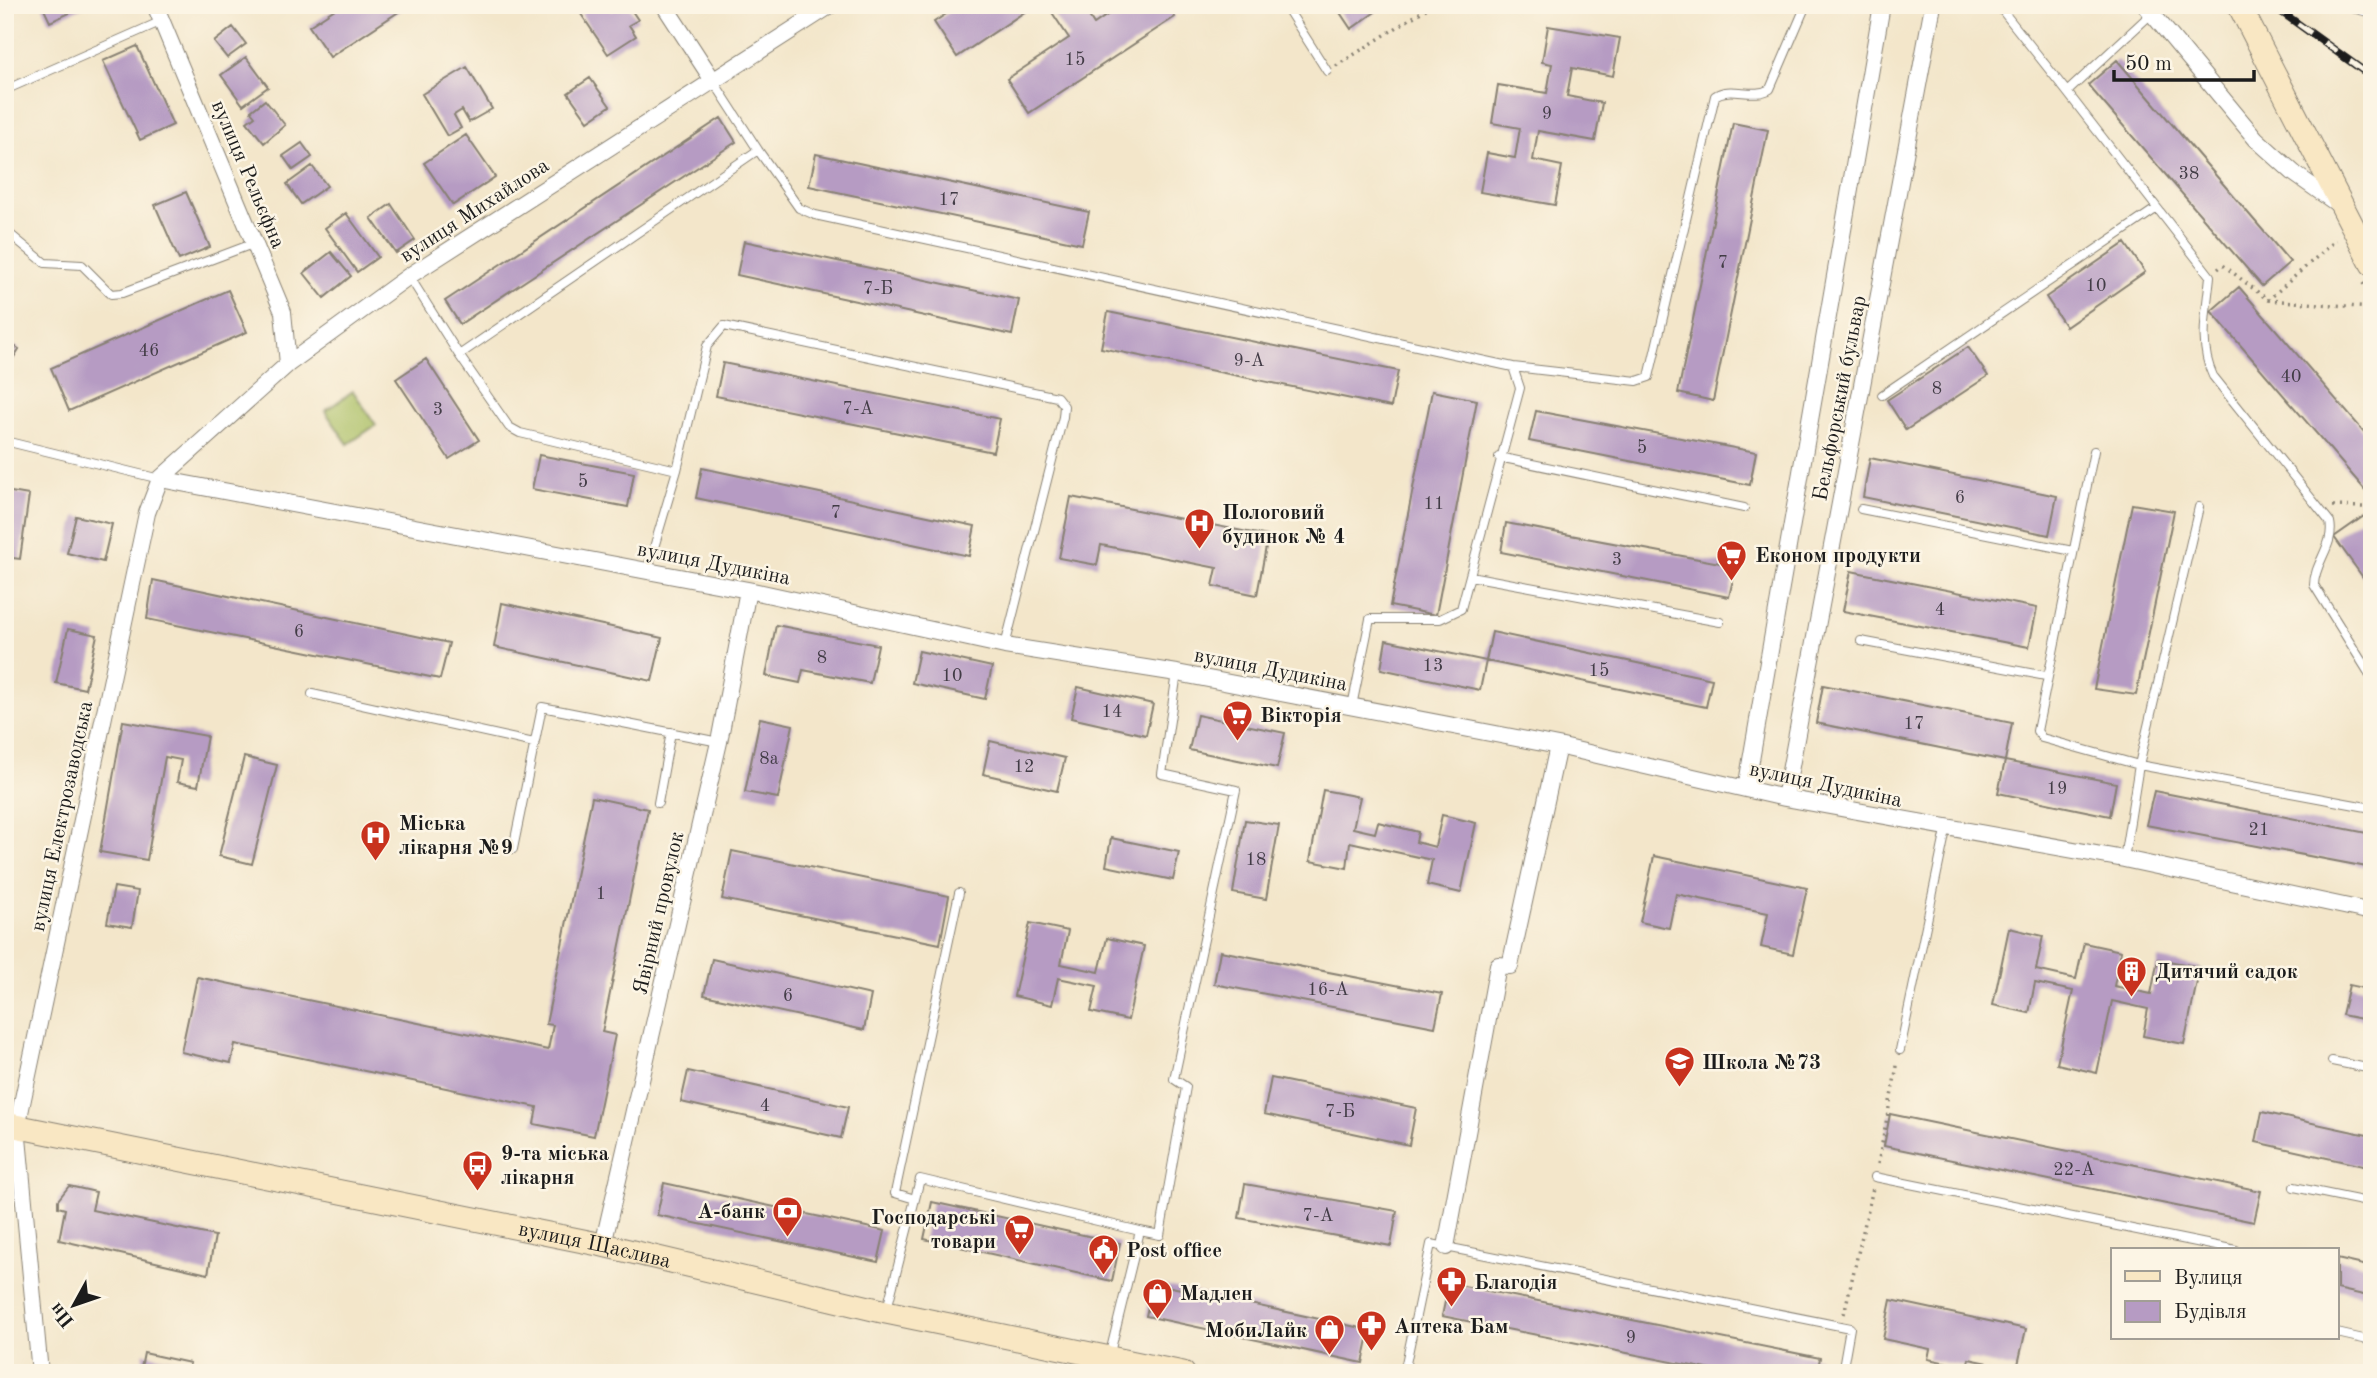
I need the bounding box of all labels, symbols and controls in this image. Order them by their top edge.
scale bar [2114,38,2254,82]
house number: 15 [1065,51,1085,69]
text: 50 m [2125,54,2172,75]
street label: вулиця Рельєфна [207,97,288,252]
house number: 9 [1542,105,1552,123]
street label: вулиця Михайлова [396,155,553,267]
house number: 38 [2179,165,2199,183]
house number: 17 [939,191,959,209]
house number: 7 [1718,254,1728,272]
house number: 10 [2086,277,2106,295]
house number: 7-Б [863,280,893,298]
street label: Бельфорський бульвар [1810,294,1871,503]
house number: 46 [139,342,159,360]
house number: 9-А [1234,352,1265,370]
house number: 40 [2281,368,2301,386]
house number: 8 [1932,380,1942,398]
house number: 7-А [843,400,874,418]
house number: 3 [433,401,443,419]
house number: 5 [1637,439,1647,457]
house number: 5 [578,473,588,491]
house number: 6 [1955,489,1965,507]
house number: 11 [1424,495,1444,513]
place label: Пологовий будинок № 4 [1222,503,1346,548]
house number: 7 [831,504,841,522]
hospital icon: Пологовий будинок № 4 [1182,507,1216,551]
supermarket icon: Економ продукти [1715,538,1749,582]
street label: вулиця Дудикіна [635,539,792,590]
place label: Економ продукти [1755,546,1921,567]
house number: 3 [1612,551,1622,569]
house number: 4 [1935,601,1945,619]
house number: 6 [294,623,304,641]
street label: вулиця Дудикіна [1192,645,1349,696]
house number: 8 [817,649,827,667]
house number: 13 [1423,657,1443,675]
house number: 15 [1589,662,1609,680]
house number: 10 [942,667,962,685]
supermarket icon: Вікторія [1220,698,1254,742]
street label: вулиця Електрозаводська [28,699,97,934]
house number: 14 [1102,703,1122,721]
place label: Вікторія [1260,706,1342,727]
house number: 17 [1904,715,1924,733]
house number: 8а [759,750,779,768]
house number: 12 [1014,758,1034,776]
street label: вулиця Дудикіна [1747,759,1904,812]
house number: 19 [2047,780,2067,798]
place label: Міська лікарня №9 [399,814,513,859]
hospital icon: Міська лікарня №9 [359,818,393,862]
house number: 21 [2249,821,2269,839]
street label: Явірний провулок [630,829,689,997]
house number: 18 [1246,851,1266,869]
house number: 1 [596,885,606,903]
building icon: Дитячий садок [2115,954,2149,998]
place label: Дитячий садок [2155,962,2298,983]
house number: 16-А [1307,981,1349,999]
house number: 6 [783,987,793,1005]
school or university icon: Школа №73 [1662,1045,1696,1089]
place label: Школа №73 [1702,1053,1821,1074]
house number: 4 [760,1097,770,1115]
house number: 7-Б [1325,1103,1355,1121]
place label: 9-та міська лікарня [501,1144,609,1189]
bus stop icon: 9-та міська лікарня [461,1148,495,1192]
house number: 22-А [2053,1161,2095,1179]
bank icon: А-банк [771,1194,805,1238]
place label: А-банк [697,1202,765,1223]
house number: 7-А [1303,1207,1334,1225]
place label: Господарські товари [871,1208,996,1253]
supermarket icon: Господарські товари [1002,1212,1036,1256]
street label: вулиця Щаслива [516,1219,673,1273]
public building icon: Post office [1086,1233,1120,1277]
place label: Post office [1126,1241,1222,1262]
legend [2111,1248,2338,1340]
pharmacy icon: Благодія [1434,1265,1468,1309]
text: Вулиця [2174,1268,2243,1289]
north arrow [38,1270,108,1340]
place label: Благодія [1474,1273,1558,1294]
shop icon: Мадлен [1140,1276,1174,1320]
place label: Мадлен [1180,1284,1253,1305]
text: Пн [47,1298,79,1330]
text: Будівля [2174,1302,2247,1323]
pharmacy icon: Аптека Бам [1354,1309,1388,1353]
shop icon: МобиЛайк [1313,1313,1347,1357]
place label: Аптека Бам [1394,1317,1508,1338]
place label: МобиЛайк [1205,1321,1307,1342]
house number: 9 [1626,1329,1636,1347]

